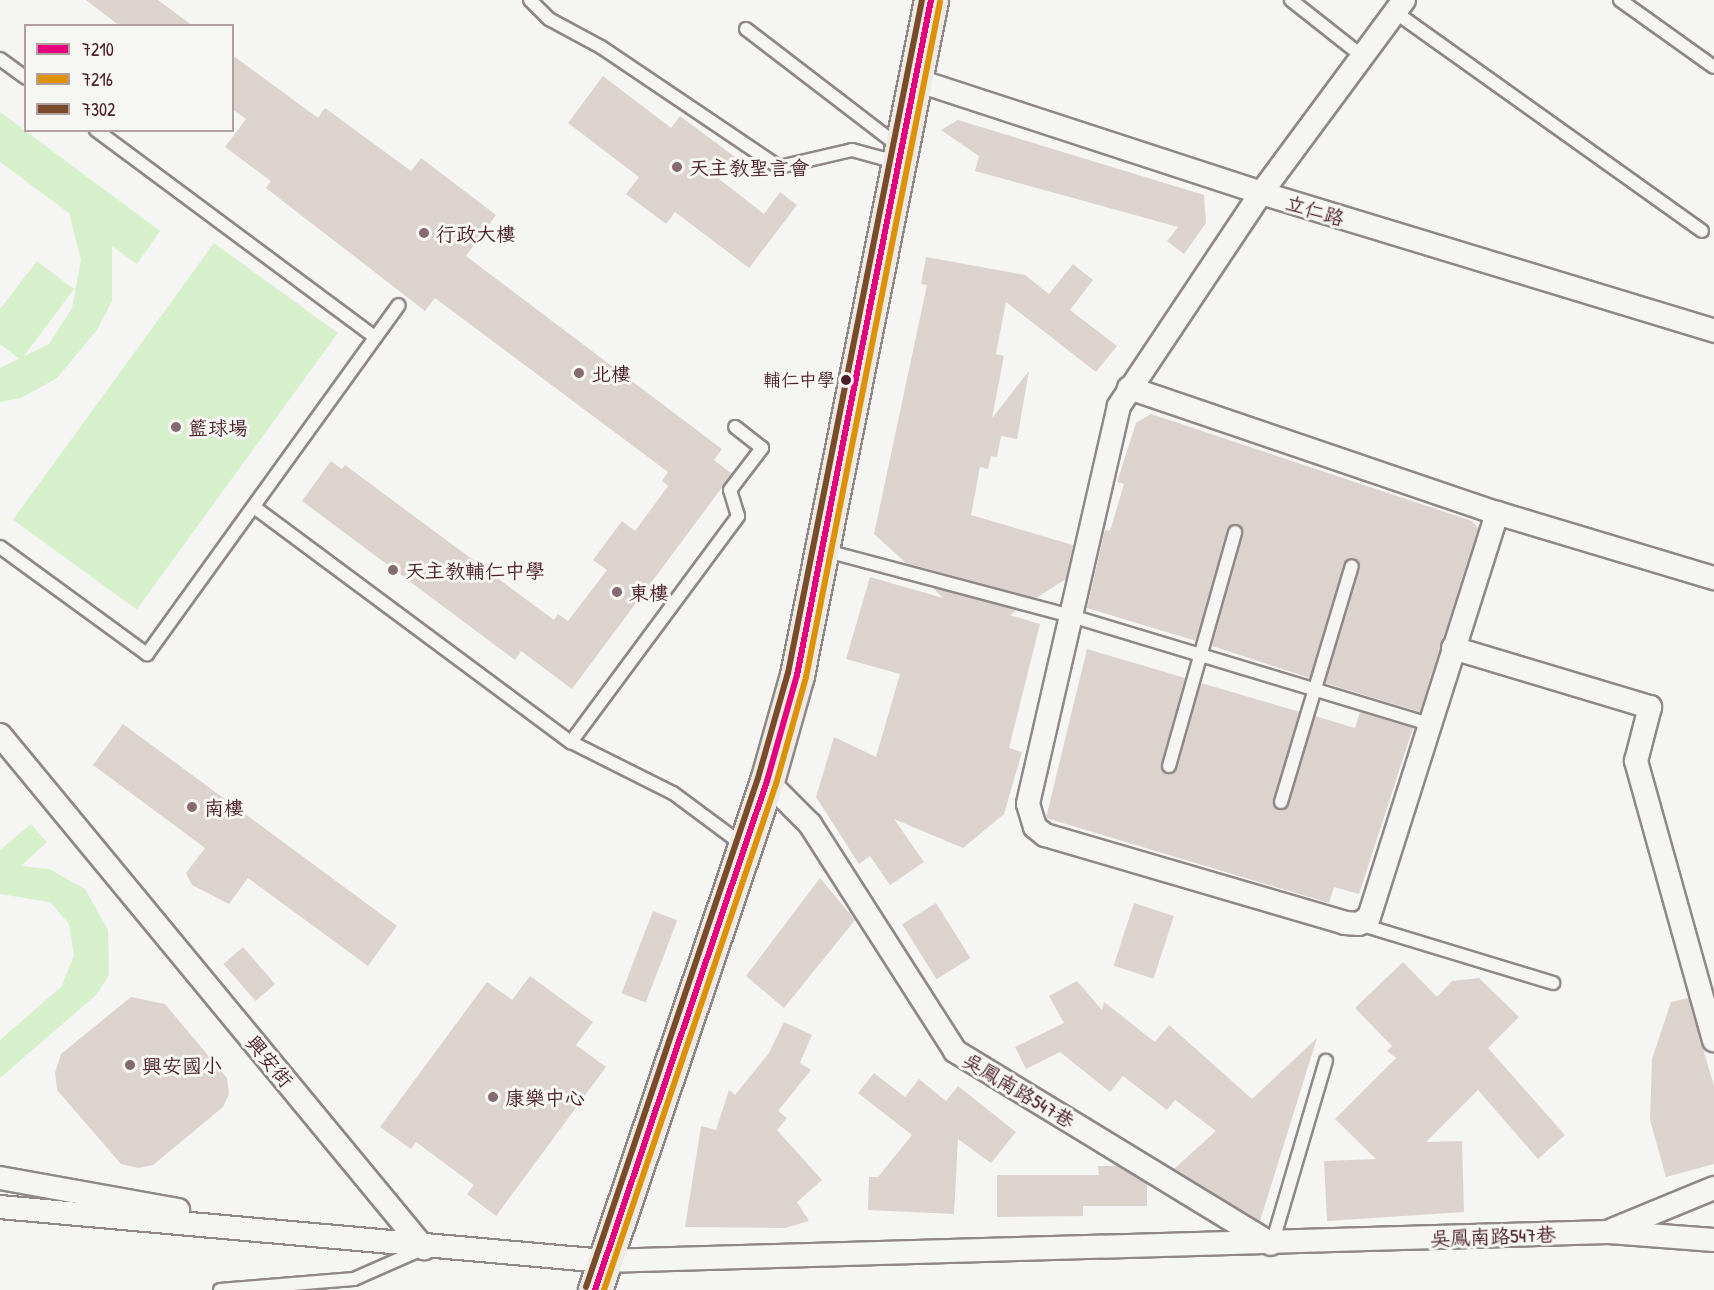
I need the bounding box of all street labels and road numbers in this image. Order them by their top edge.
street label: 立仁路 [1283,190,1347,230]
street label: 興安街 [242,1030,298,1092]
street label: 吳鳳南路547巷 [959,1047,1079,1133]
street label: 吳鳳南路547巷 [1430,1222,1556,1250]

